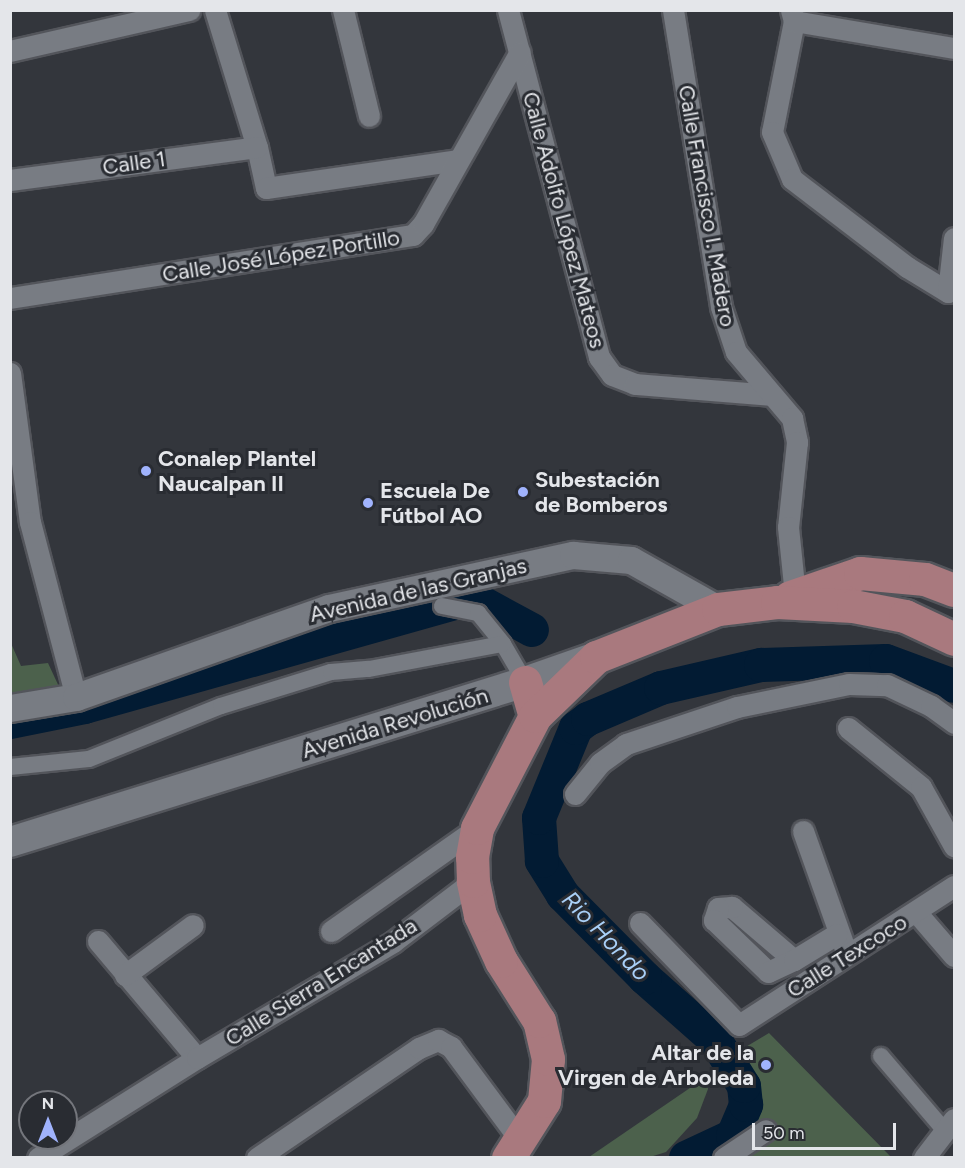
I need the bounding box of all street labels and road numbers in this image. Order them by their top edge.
street label: Calle Francisco I. Madero [673,83,741,329]
street label: Calle Adolfo López Mateos [517,89,611,351]
street label: Calle 1 [101,146,167,180]
street label: Calle José López Portillo [160,224,402,288]
street label: Avenida de las Granjas [307,552,529,628]
street label: Avenida Revolución [299,682,491,764]
street label: Calle Texcoco [782,909,912,1003]
street label: Calle Sierra Encantada [220,912,422,1052]

